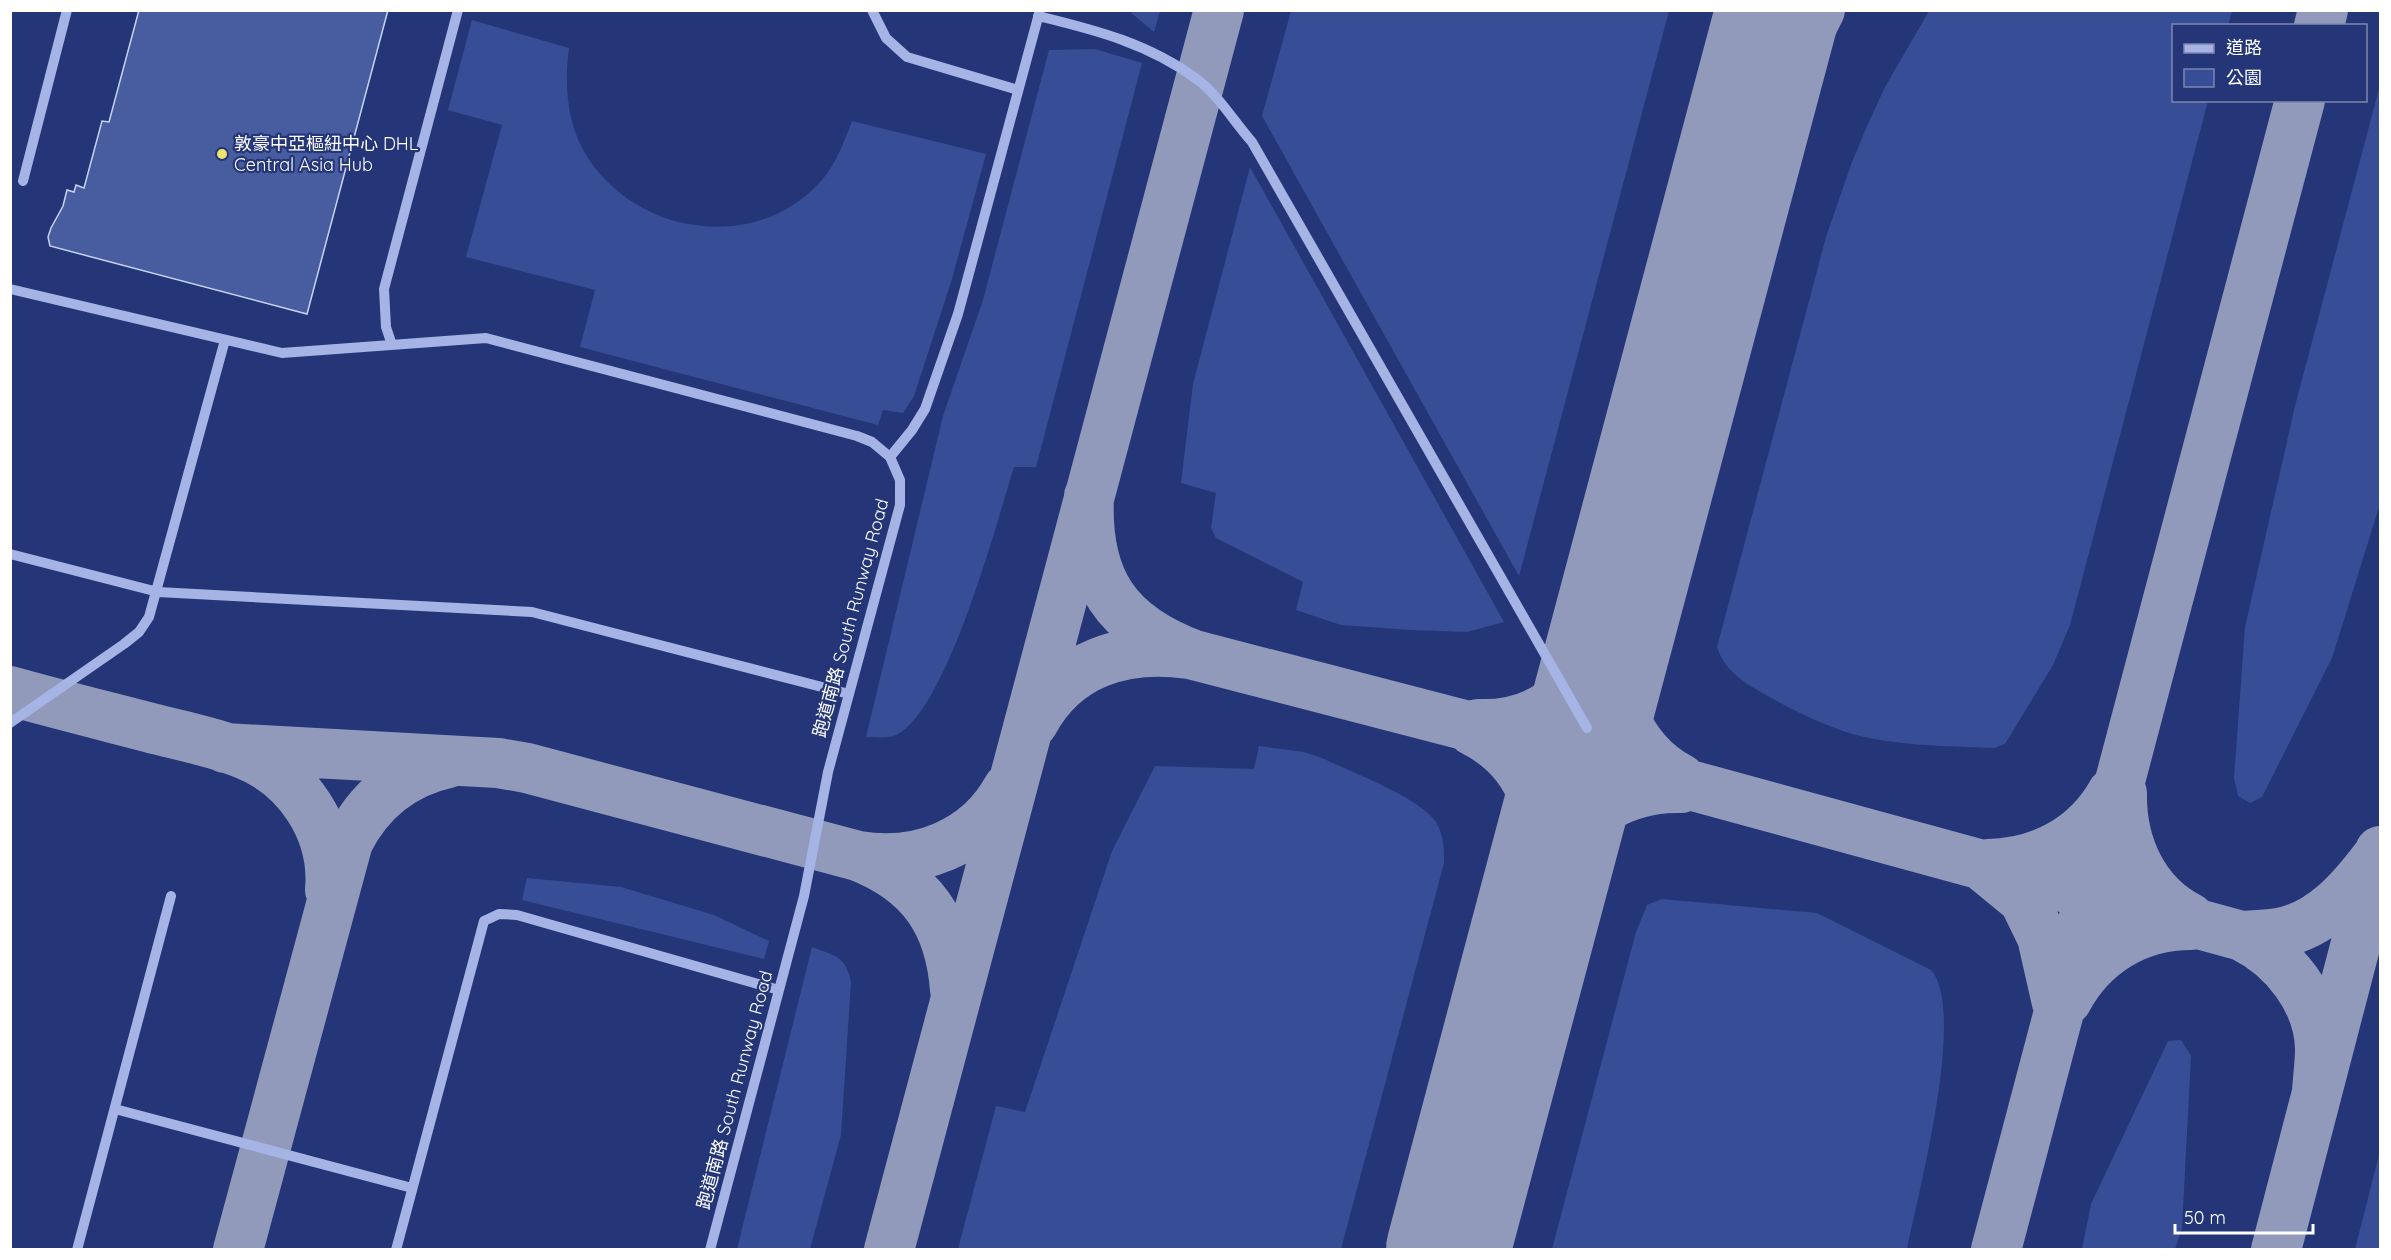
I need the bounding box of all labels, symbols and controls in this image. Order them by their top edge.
legend [2172,24,2367,102]
text: 道路 [2226,36,2262,59]
text: 公園 [2226,66,2262,89]
place label: 敦豪中亞樞紐中心 DHL Central Asia Hub [234,132,419,176]
marker: 敦豪中亞樞紐中心 DHL Central Asia Hub [215,147,229,161]
street label: 跑道南路 South Runway Road [808,496,893,740]
street label: 跑道南路 South Runway Road [692,968,777,1212]
scale bar [2175,1197,2313,1235]
text: 50 m [2184,1206,2226,1229]

